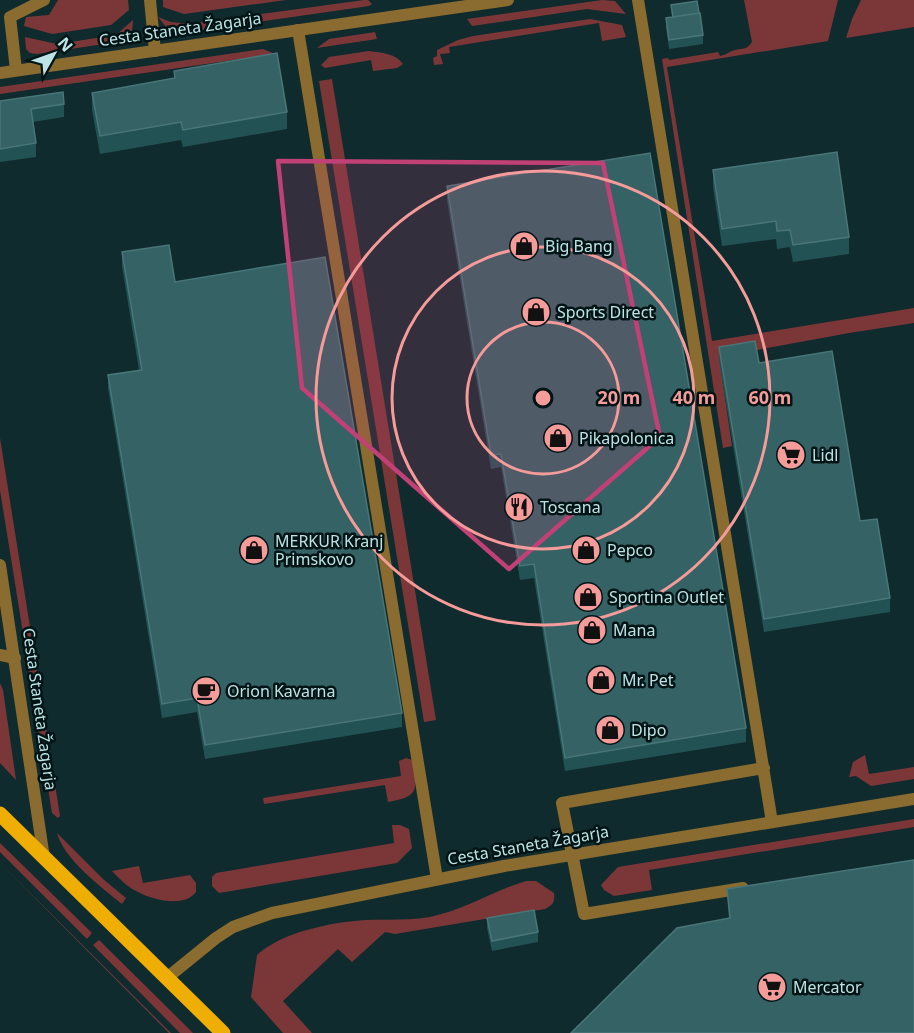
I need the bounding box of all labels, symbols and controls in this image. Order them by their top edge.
street label: Cesta Staneta Žagarja [97,7,263,51]
north arrow [24,24,84,84]
text: N [53,32,78,56]
shop icon: Big Bang [508,230,540,262]
place label: Big Bang [545,235,613,257]
shop icon: Sports Direct [520,296,552,328]
place label: Sports Direct [557,301,654,323]
text: 20 m [598,385,640,409]
text: 40 m [673,385,715,409]
text: 60 m [749,385,791,409]
centre of rings [533,388,553,408]
shop icon: Pikapolonica [542,422,574,454]
place label: Pikapolonica [579,427,674,449]
supermarket icon: Lidl [775,439,807,471]
place label: Lidl [812,444,838,466]
restaurant icon: Toscana [503,491,535,523]
place label: Toscana [540,496,601,518]
place label: MERKUR Kranj Primskovo [275,530,383,570]
shop icon: MERKUR Kranj Primskovo [238,534,270,566]
shop icon: Pepco [570,534,602,566]
place label: Pepco [607,539,653,561]
shop icon: Sportina Outlet [572,581,604,613]
place label: Sportina Outlet [609,586,724,608]
shop icon: Mana [576,614,608,646]
place label: Mana [613,619,655,641]
street label: Cesta Staneta Žagarja [18,626,62,792]
shop icon: Mr. Pet [585,664,617,696]
place label: Mr. Pet [622,669,674,691]
cafe icon: Orion Kavarna [190,675,222,707]
place label: Orion Kavarna [227,680,335,702]
shop icon: Dipo [594,714,626,746]
place label: Dipo [631,719,666,741]
street label: Cesta Staneta Žagarja [445,820,611,870]
supermarket icon: Mercator [756,971,788,1003]
place label: Mercator [793,976,862,998]

